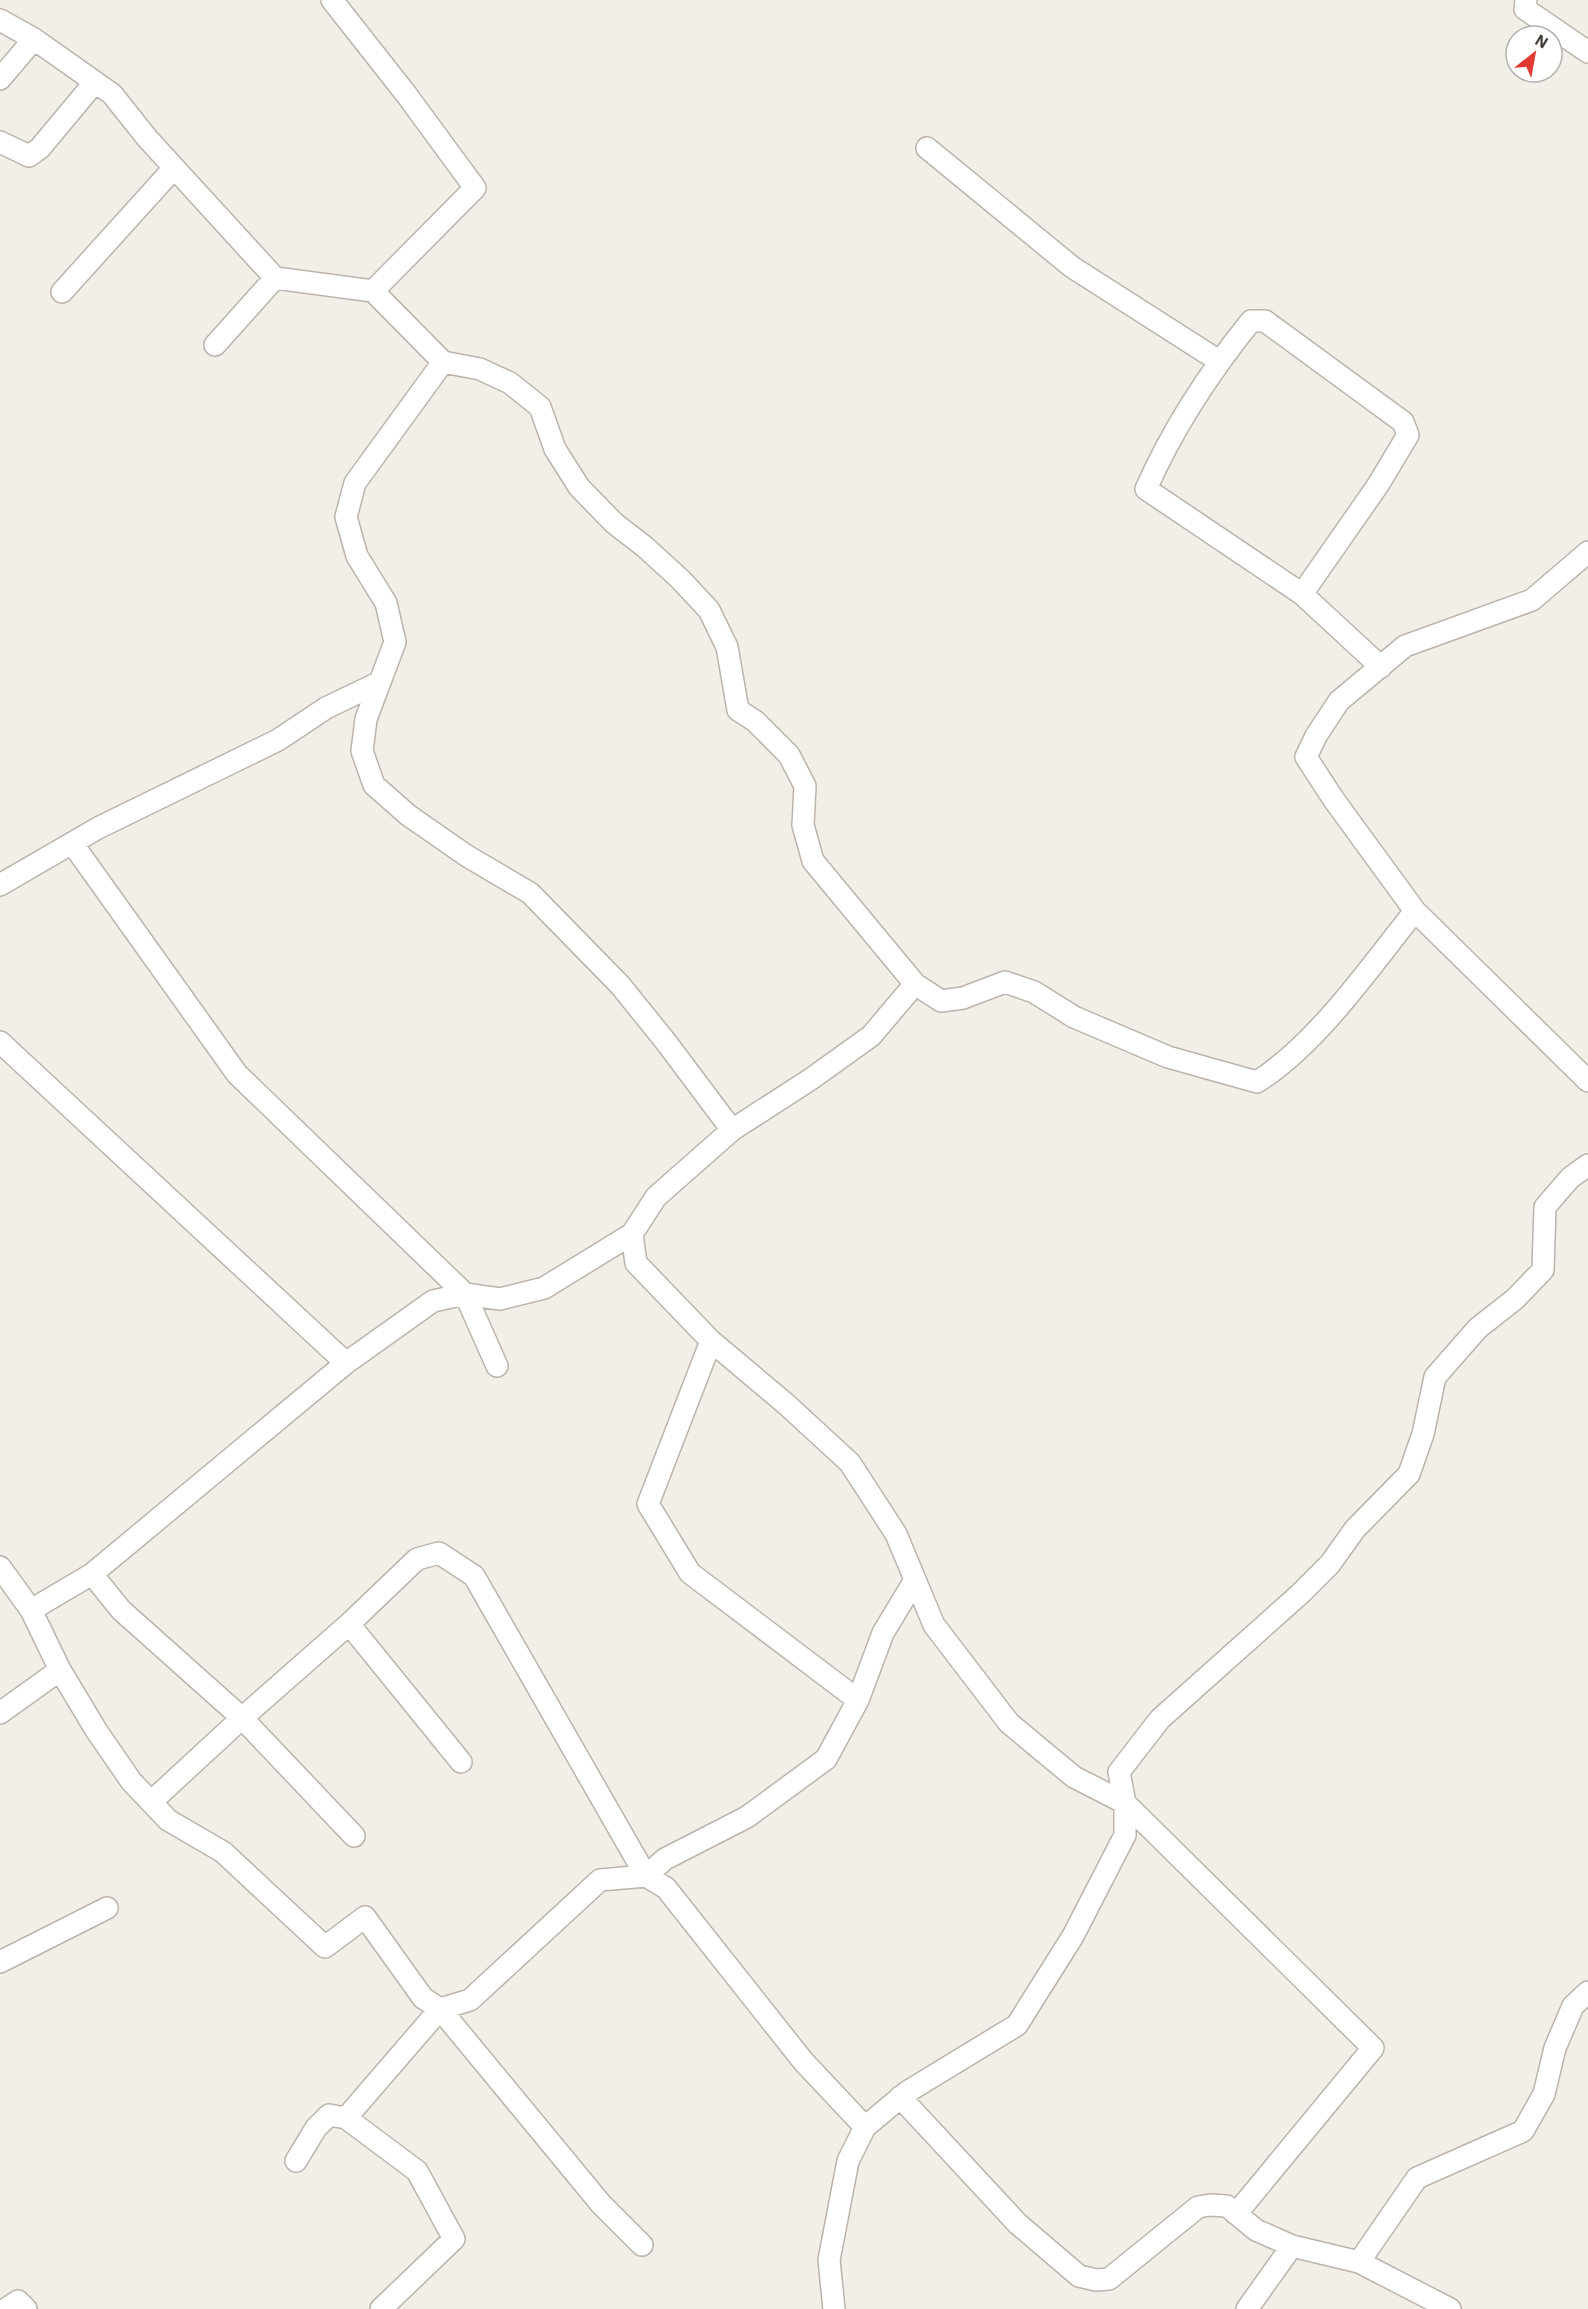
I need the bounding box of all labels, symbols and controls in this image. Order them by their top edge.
north arrow [1504,24,1564,84]
text: N [1532,30,1552,53]

